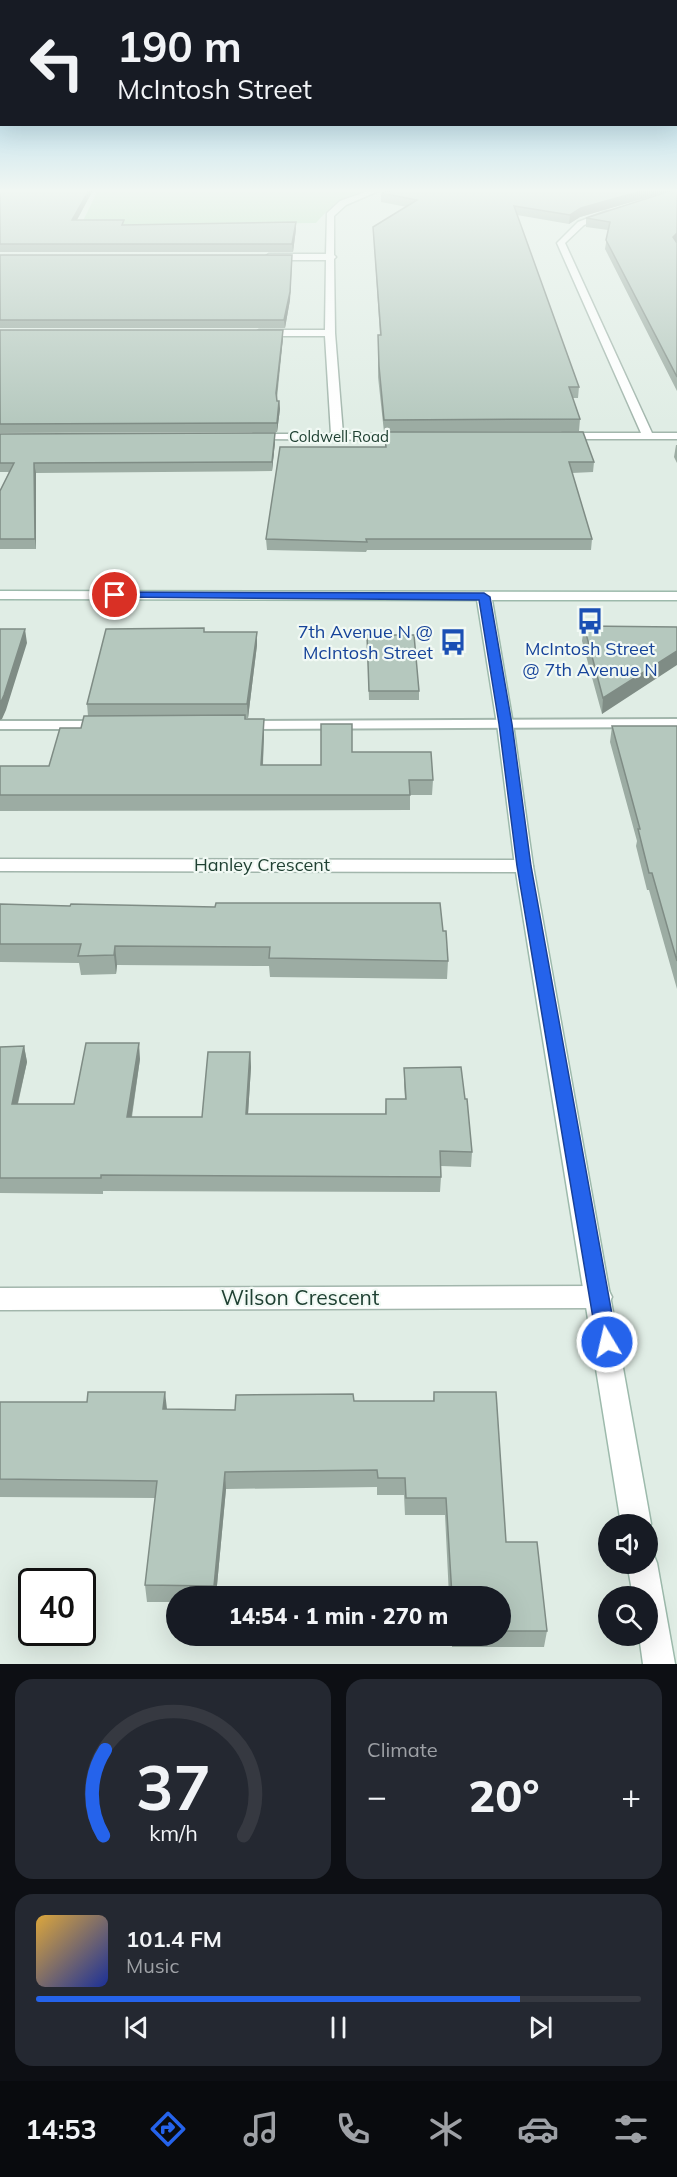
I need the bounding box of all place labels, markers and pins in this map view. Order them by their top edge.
pin [89,569,140,620]
bus stop icon: McIntosh Street @ 7th Avenue N [575,606,605,636]
place label: 7th Avenue N @ McIntosh Street [298,620,433,664]
bus stop icon: 7th Avenue N @ McIntosh Street [438,627,468,657]
place label: McIntosh Street @ 7th Avenue N [522,637,658,681]

